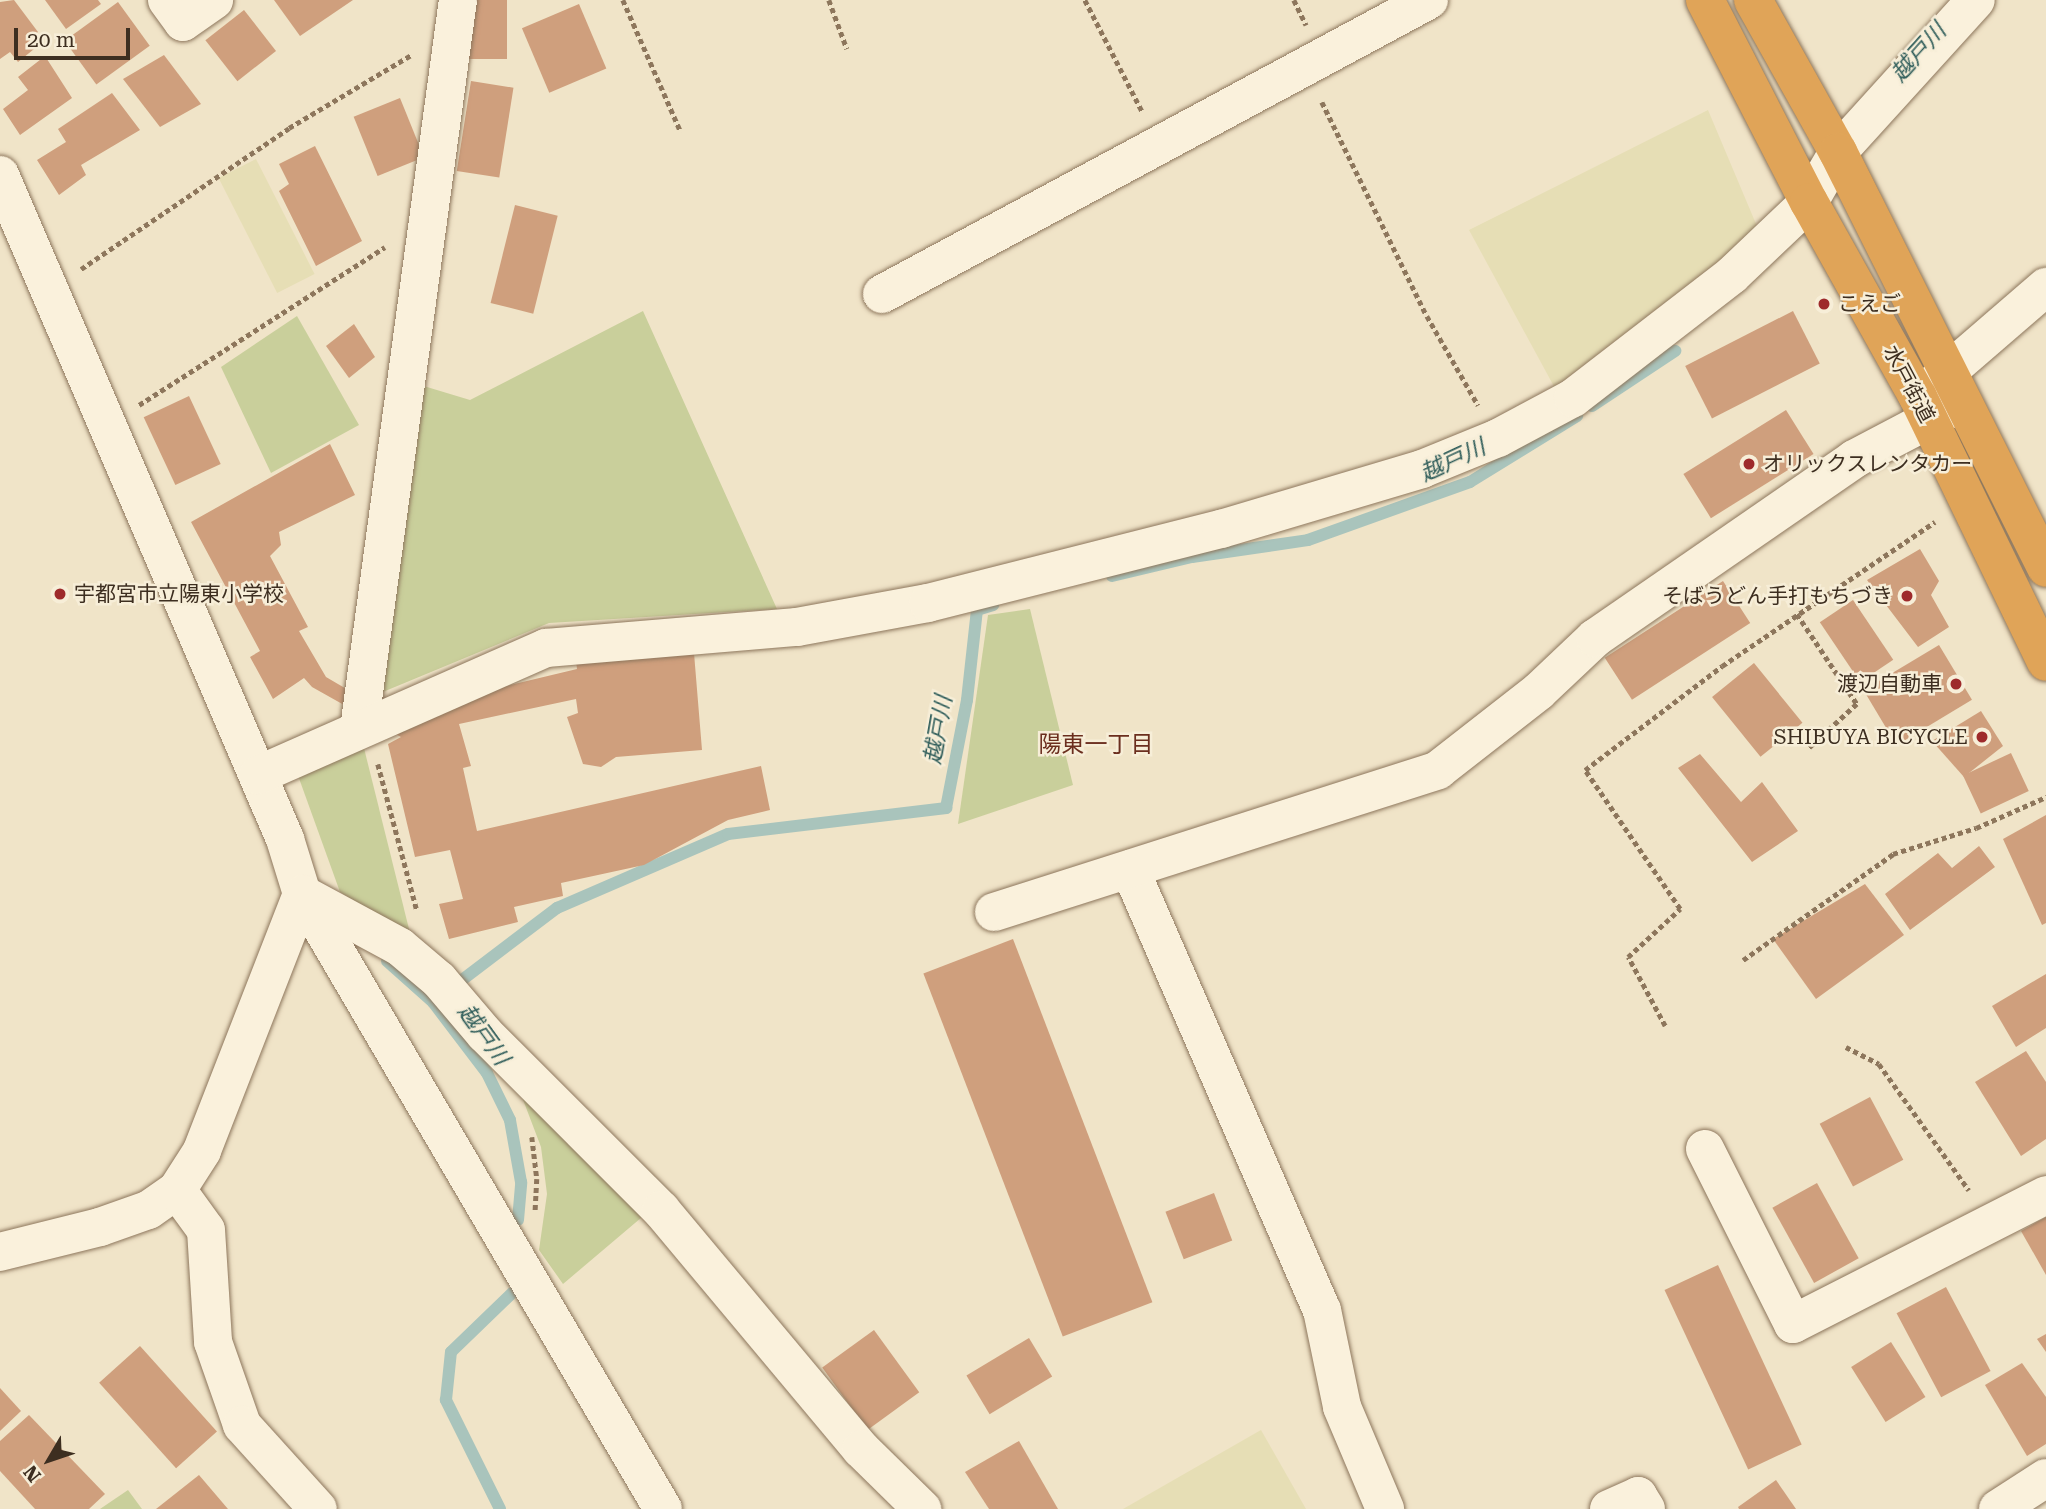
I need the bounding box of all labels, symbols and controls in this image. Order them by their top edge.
scale bar [18,14,133,58]
water label: 越戸川 [1886,18,1952,88]
text: 20 m [27,28,75,52]
place label: こえご [1838,291,1901,317]
marker: こえご [1816,296,1832,312]
street label: 水戸街道 [1878,341,1940,427]
water label: 越戸川 [1416,434,1490,488]
place label: オリックスレンタカー [1763,451,1973,477]
marker: オリックスレンタカー [1741,456,1757,472]
place label: 宇都宮市立陽東小学校 [74,581,284,607]
place label: そばうどん手打もちづき [1662,583,1893,609]
marker: 宇都宮市立陽東小学校 [52,586,68,602]
marker: そばうどん手打もちづき [1899,588,1915,604]
place label: 渡辺自動車 [1837,671,1942,697]
marker: 渡辺自動車 [1948,676,1964,692]
water label: 越戸川 [919,694,959,766]
place label: SHIBUYA BICYCLE [1773,724,1968,750]
marker: SHIBUYA BICYCLE [1974,729,1990,745]
district label: 陽東一丁目 [1039,731,1153,759]
water label: 越戸川 [452,999,514,1071]
north arrow [14,1425,84,1495]
text: N [19,1461,46,1486]

